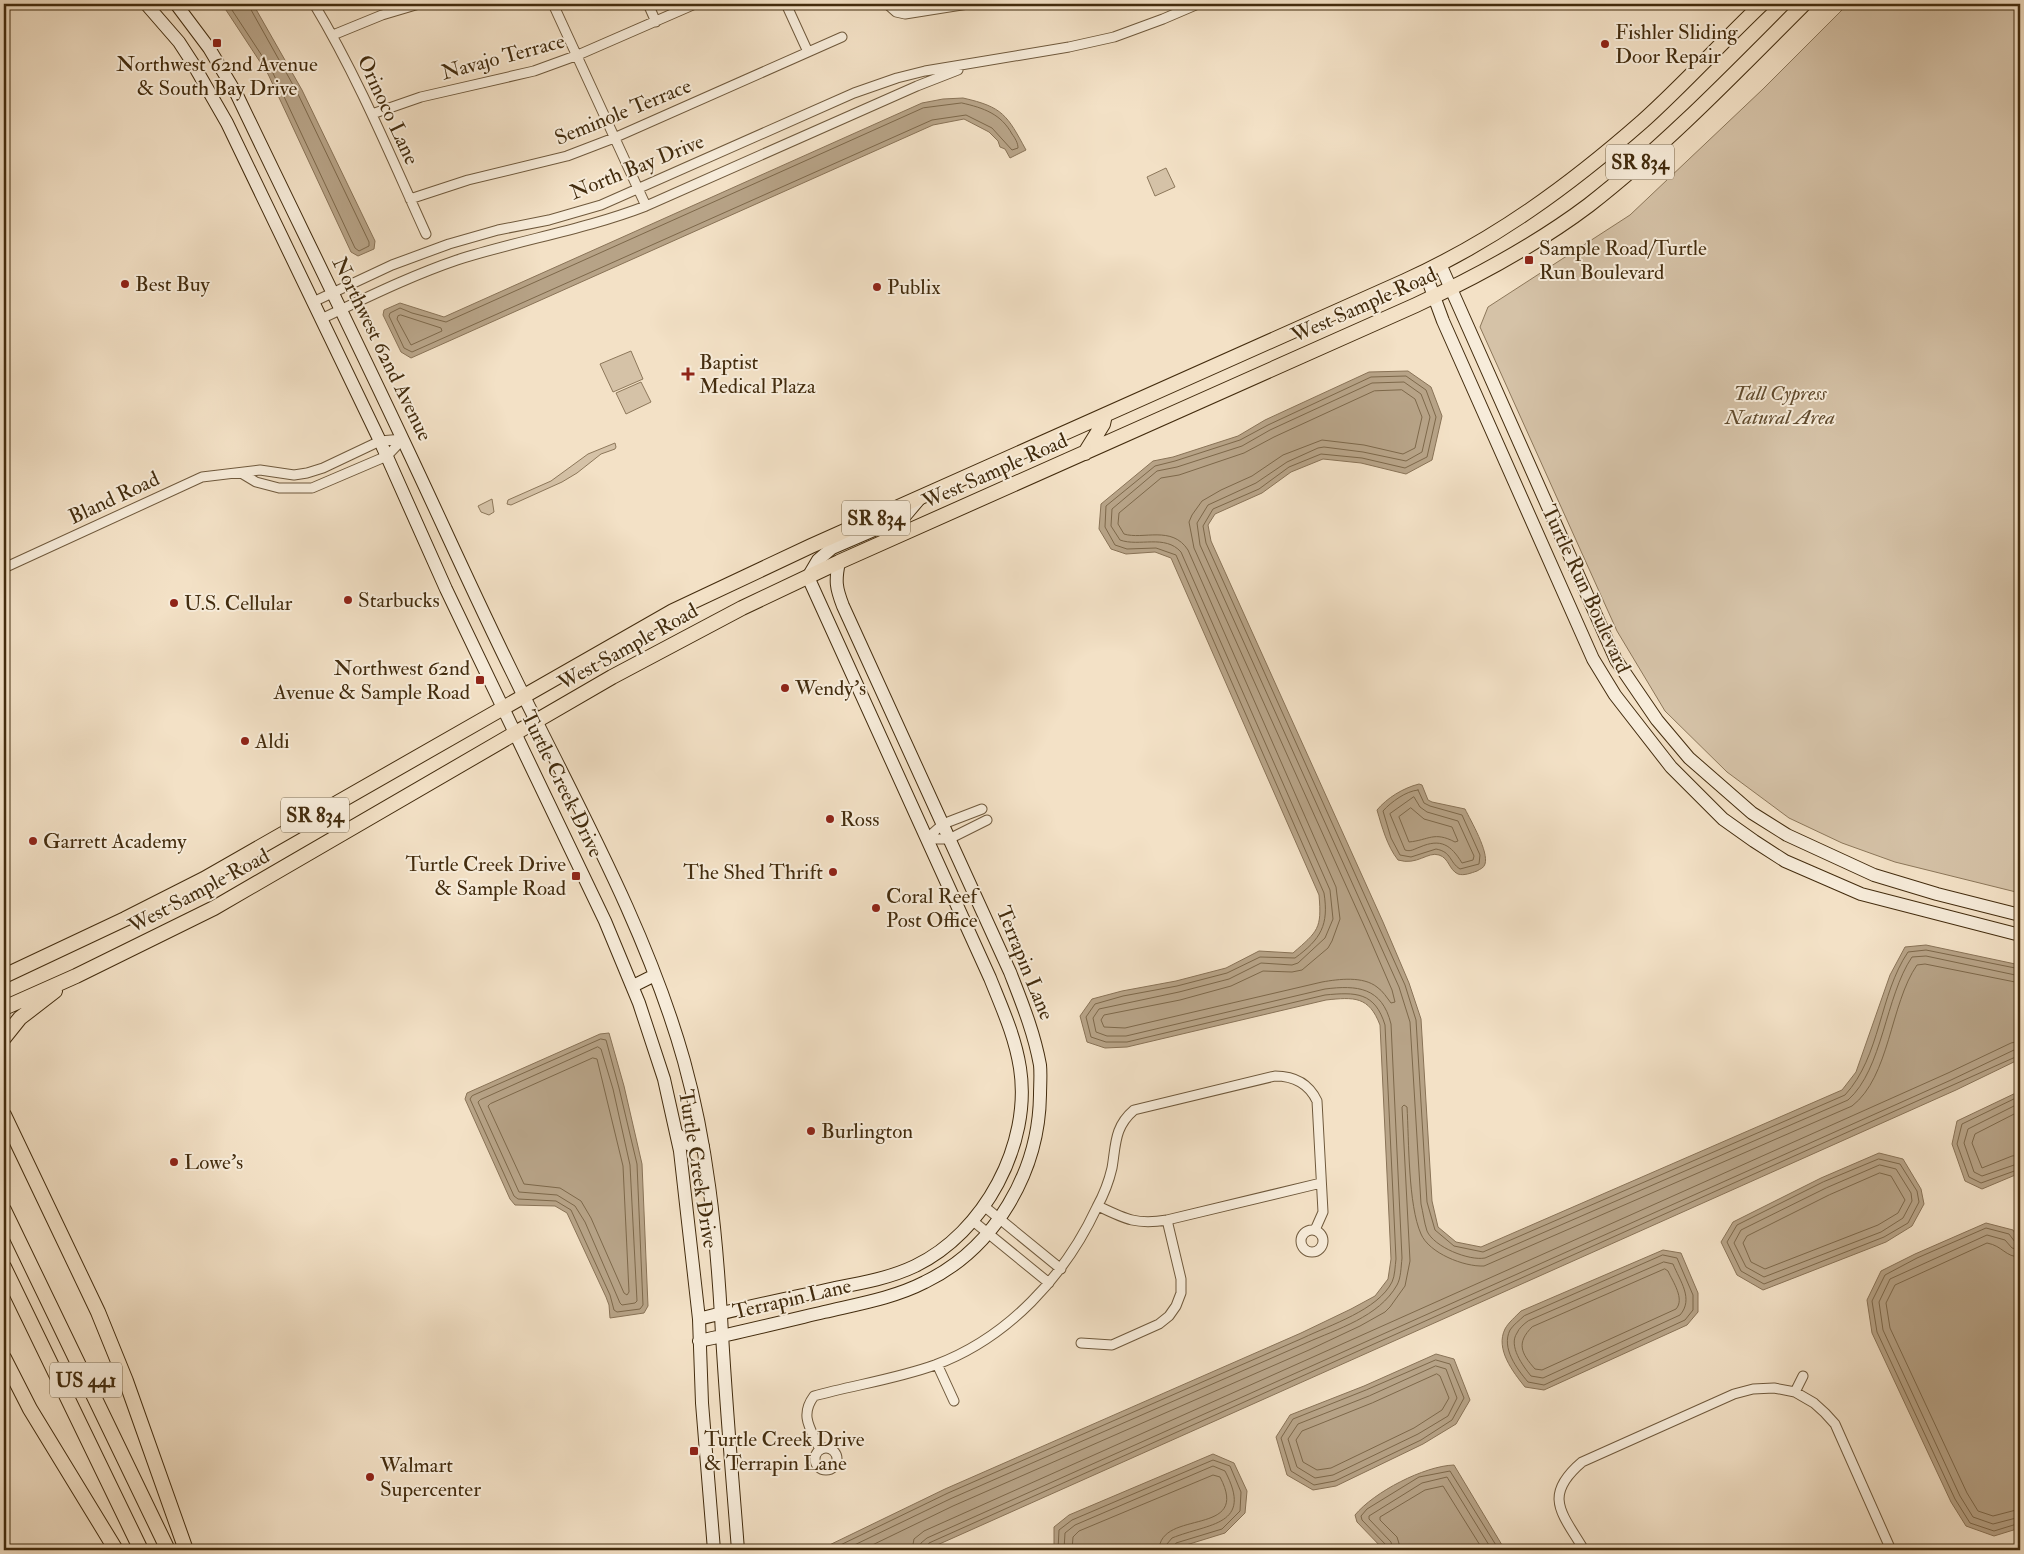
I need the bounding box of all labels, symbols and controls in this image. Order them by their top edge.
place label: Fishler Sliding Door Repair [1615,19,1738,70]
street label: Navajo Terrace [438,27,568,86]
marker: Northwest 62nd Avenue & South Bay Drive [211,37,223,49]
marker: Fishler Sliding Door Repair [1599,38,1611,50]
place label: Northwest 62nd Avenue & South Bay Drive [116,51,318,102]
street label: Orinoco Lane [351,51,425,169]
street label: Seminole Terrace [551,72,695,152]
street label: North Bay Drive [566,128,708,206]
road number: SR 834 [1606,144,1674,180]
place label: Sample Road/Turtle Run Boulevard [1539,235,1707,286]
street label: Northwest 62nd Avenue [326,253,438,446]
marker: Sample Road/Turtle Run Boulevard [1523,254,1535,266]
street label: West Sample Road [1286,261,1441,349]
place label: Best Buy [135,271,211,298]
place label: Publix [887,274,941,301]
marker: Best Buy [119,278,131,290]
marker: Publix [871,281,883,293]
place label: Baptist Medical Plaza [699,349,816,400]
marker: Baptist Medical Plaza [681,367,695,381]
park label: Tall Cypress Natural Area [1724,380,1835,431]
street label: West Sample Road [917,427,1072,515]
street label: Bland Road [64,465,164,531]
road number: SR 834 [842,500,910,536]
street label: Turtle Run Boulevard [1535,500,1637,678]
place label: Starbucks [358,587,440,614]
place label: U.S. Cellular [184,590,293,617]
marker: Starbucks [342,594,354,606]
marker: U.S. Cellular [168,597,180,609]
street label: West Sample Road [552,597,703,697]
place label: Northwest 62nd Avenue & Sample Road [272,655,471,706]
marker: Northwest 62nd Avenue & Sample Road [474,674,486,686]
place label: Wendy's [794,675,866,702]
marker: Wendy's [779,682,791,694]
street label: Turtle Creek Drive [515,706,609,862]
place label: Aldi [254,728,290,755]
marker: Aldi [239,735,251,747]
road number: SR 834 [281,798,349,832]
place label: Ross [840,806,879,833]
marker: Ross [824,813,836,825]
place label: Garrett Academy [43,828,187,855]
marker: Garrett Academy [27,835,39,847]
street label: West Sample Road [123,842,275,940]
place label: Turtle Creek Drive & Sample Road [406,851,567,902]
place label: The Shed Thrift [683,859,823,886]
marker: The Shed Thrift [827,866,839,878]
marker: Turtle Creek Drive & Sample Road [570,870,582,882]
place label: Coral Reef Post Office [886,883,980,934]
marker: Coral Reef Post Office [870,902,882,914]
street label: Terrapin Lane [990,902,1060,1024]
street label: Turtle Creek Drive [672,1088,724,1251]
place label: Burlington [821,1118,913,1145]
marker: Burlington [805,1125,817,1137]
place label: Lowe's [184,1149,243,1176]
marker: Lowe's [168,1156,180,1168]
street label: Terrapin Lane [730,1272,854,1326]
road number: US 441 [50,1362,122,1398]
place label: Turtle Creek Drive & Terrapin Lane [704,1426,865,1477]
marker: Turtle Creek Drive & Terrapin Lane [688,1445,700,1457]
place label: Walmart Supercenter [379,1452,481,1503]
marker: Walmart Supercenter [364,1471,376,1483]

